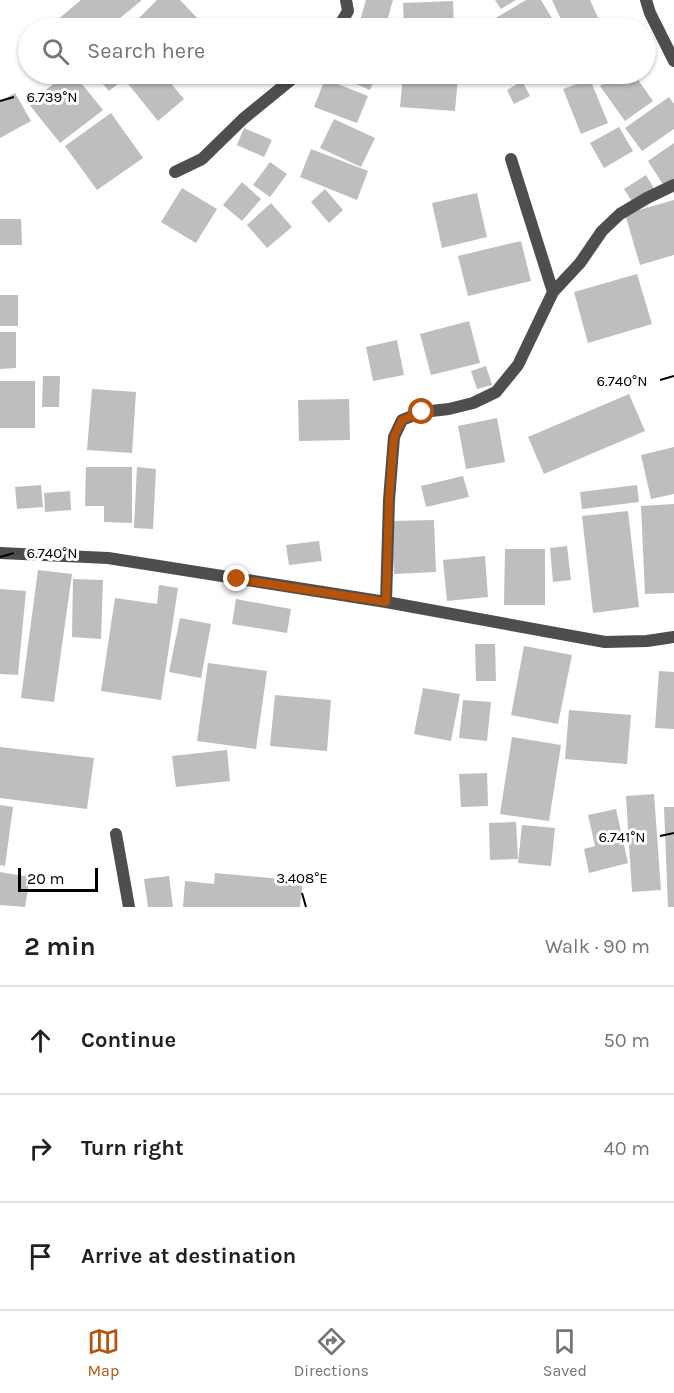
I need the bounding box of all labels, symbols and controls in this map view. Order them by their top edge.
search box [18,18,656,84]
icon: search [39,35,72,68]
text: Search here [87,38,205,64]
text: 6.739°N [26,88,78,106]
text: 6.740°N [597,372,647,390]
route start [408,398,434,424]
text: 6.740°N [27,544,77,562]
route end [223,565,249,591]
text: 6.741°N [598,828,646,846]
scale bar [18,865,98,892]
text: 20 m [27,869,65,888]
text: 3.408°E [276,869,328,887]
text: 2 min [24,931,96,962]
text: Walk · 90 m [545,935,650,958]
icon: ahead [24,1024,57,1057]
text: Continue [81,1027,176,1053]
text: 50 m [603,1029,650,1052]
icon: right [24,1132,57,1165]
text: Turn right [81,1135,184,1161]
text: 40 m [604,1137,650,1160]
icon: arrive [24,1240,57,1273]
text: Arrive at destination [81,1243,296,1269]
tab: Map [87,1325,120,1380]
tab: Directions [294,1325,369,1380]
tab: Saved [543,1325,587,1380]

